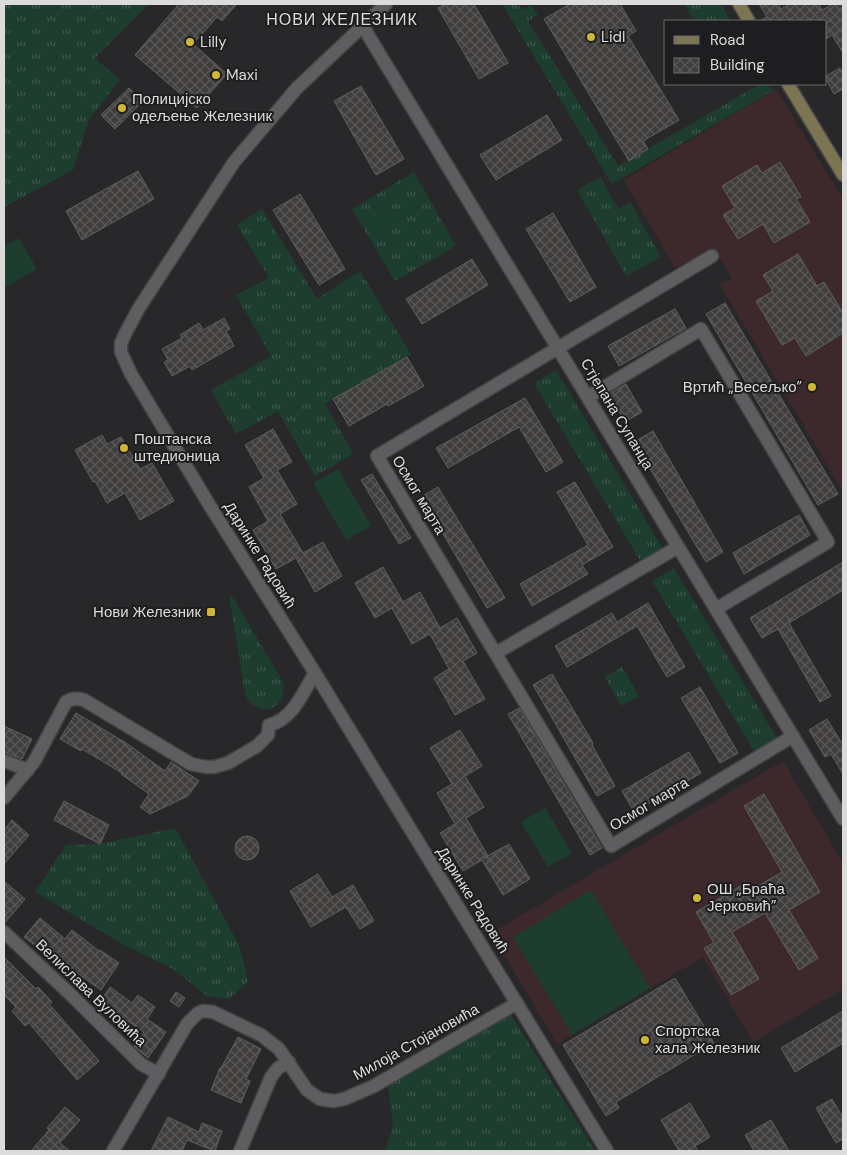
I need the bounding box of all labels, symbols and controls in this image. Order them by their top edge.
district label: НОВИ ЖЕЛЕЗНИК [266,9,418,30]
legend [664,20,827,85]
place label: Lidl [601,27,625,47]
text: Road [710,30,745,50]
marker: Lidl [585,31,597,43]
place label: Lilly [200,32,227,52]
marker: Lilly [184,36,196,48]
text: Building [710,55,765,75]
place label: Maxi [226,65,258,85]
marker: Maxi [210,69,222,81]
place label: Полицијско одељење Железник [132,89,272,126]
marker: Полицијско одељење Железник [116,102,128,114]
street label: Стјепана Супанца [576,355,658,474]
place label: Вртић „Весељко” [683,377,802,397]
marker: Вртић „Весељко” [806,381,818,393]
place label: Поштанска штедионица [134,429,220,466]
marker: Поштанска штедионица [118,442,130,454]
street label: Осмог марта [388,452,451,539]
street label: Даринке Радовић [219,498,301,612]
place label: Нови Железник [93,602,201,622]
marker: Нови Железник [205,606,217,618]
street label: Осмог марта [606,772,693,835]
street label: Даринке Радовић [432,843,514,957]
place label: ОШ „Браћа Јерковић” [707,879,785,916]
marker: ОШ „Браћа Јерковић” [691,892,703,904]
street label: Велислава Вуловића [31,935,151,1052]
street label: Милоја Стојановића [349,999,483,1085]
place label: Спортска хала Железник [655,1021,761,1058]
marker: Спортска хала Железник [639,1034,651,1046]

